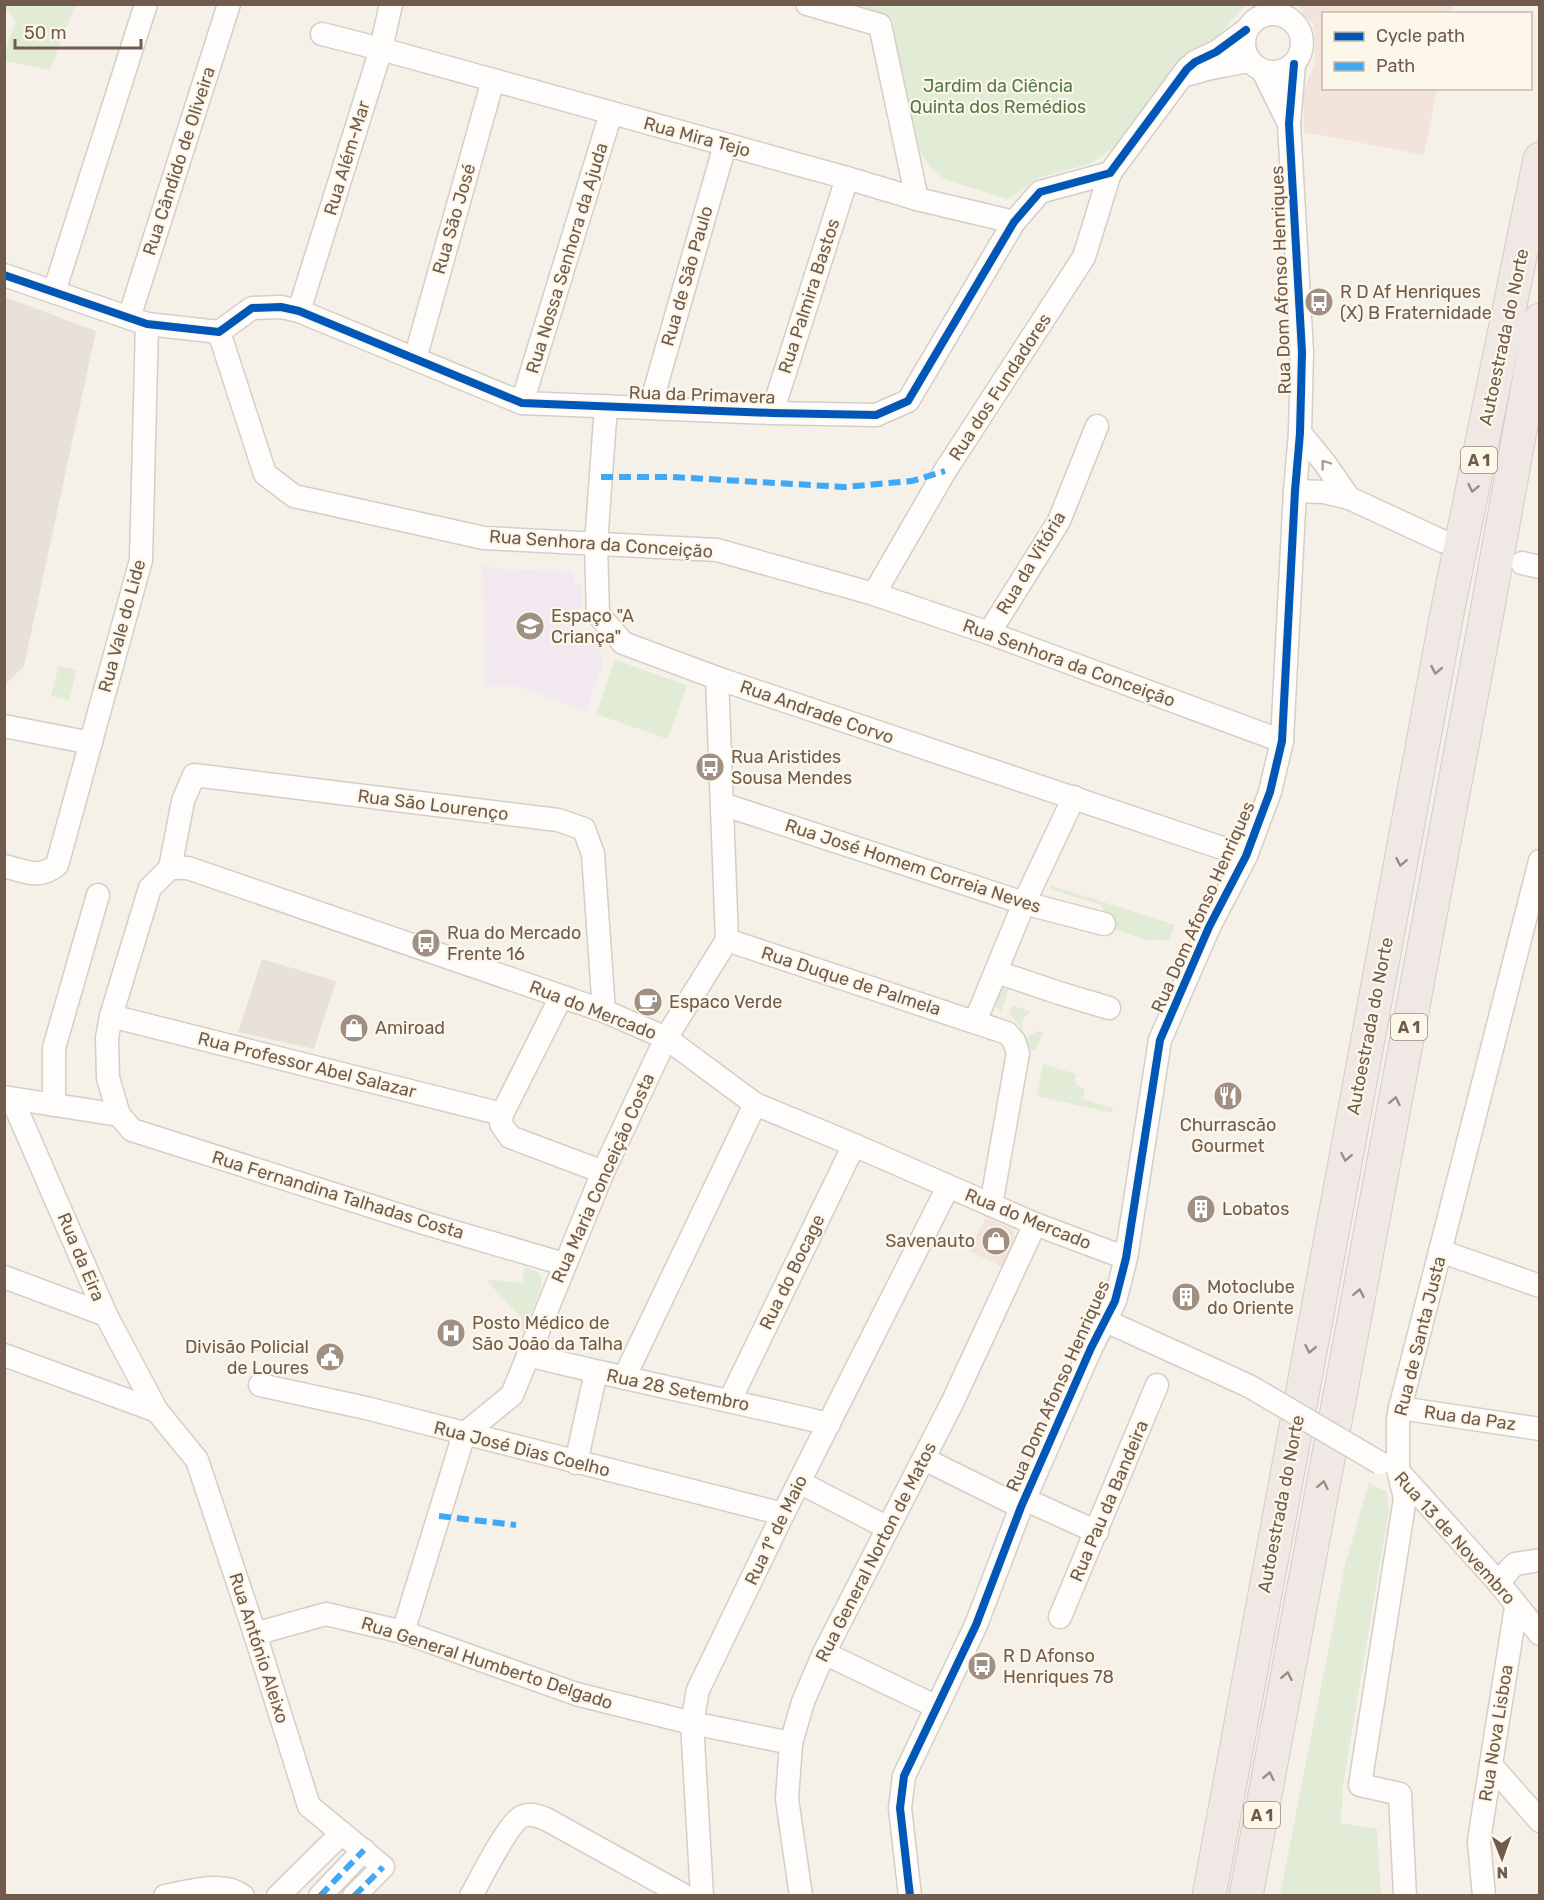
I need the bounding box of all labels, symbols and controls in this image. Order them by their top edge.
scale bar [15,12,141,50]
legend [1322,12,1532,90]
text: 50 m [24,22,67,44]
text: Cycle path [1376,25,1465,47]
text: Path [1376,55,1415,77]
street label: Rua Cândido de Oliveira [138,64,220,258]
park label: Jardim da Ciência Quinta dos Remédios [910,75,1086,118]
street label: Rua Além-Mar [319,98,375,218]
street label: Rua Mira Tejo [641,112,753,162]
street label: Rua Nossa Senhora da Ajuda [521,140,613,376]
street label: Rua São José [428,161,480,277]
street label: Rua Dom Afonso Henriques [1266,165,1296,395]
street label: Rua de São Paulo [656,203,718,349]
street label: Rua Palmira Bastos [774,216,844,376]
street label: Autoestrada do Norte [1474,246,1534,428]
place label: R D Af Henriques (X) B Fraternidade [1340,281,1492,324]
bus stop icon: R D Af Henriques (X) B Fraternidade [1303,286,1335,318]
street label: Rua dos Fundadores [944,309,1056,465]
street label: Rua da Primavera [628,381,776,409]
road number: A 1 [1461,447,1497,473]
one-way arrow [1321,460,1332,471]
one-way arrow [1467,483,1480,493]
street label: Rua da Vitória [992,508,1070,618]
street label: Rua Senhora da Conceição [488,525,714,563]
street label: Rua Vale do Lide [94,557,150,695]
place label: Espaço "A Criança" [551,605,634,648]
school or university icon: Espaço "A Criança" [514,610,546,642]
street label: Rua Senhora da Conceição [960,614,1178,712]
one-way arrow [1430,665,1443,675]
street label: Rua Andrade Corvo [737,675,897,749]
place label: Rua Aristides Sousa Mendes [731,746,852,789]
bus stop icon: Rua Aristides Sousa Mendes [694,751,726,783]
street label: Rua São Lourenço [356,785,510,825]
street label: Rua Dom Afonso Henriques [1146,798,1260,1016]
street label: Rua José Homem Correia Neves [782,814,1044,918]
one-way arrow [1395,857,1408,867]
place label: Rua do Mercado Frente 16 [447,922,581,965]
bus stop icon: Rua do Mercado Frente 16 [410,927,442,959]
street label: Autoestrada do Norte [1342,935,1398,1117]
street label: Rua Duque de Palmela [758,942,944,1020]
street label: Rua do Mercado [526,976,660,1044]
cafe icon: Espaco Verde [632,986,664,1018]
place label: Espaco Verde [669,991,782,1013]
shop icon: Amiroad [338,1012,370,1044]
road number: A 1 [1391,1014,1427,1040]
place label: Amiroad [375,1017,445,1039]
street label: Rua Professor Abel Salazar [196,1027,419,1103]
street label: Rua Maria Conceição Costa [547,1070,659,1286]
restaurant icon: Churrascão Gourmet [1212,1080,1244,1112]
one-way arrow [1388,1097,1401,1107]
place label: Churrascão Gourmet [1180,1114,1276,1157]
street label: Rua Fernandina Talhadas Costa [209,1146,467,1244]
one-way arrow [1340,1152,1353,1162]
street label: Rua do Mercado [962,1184,1094,1254]
building icon: Lobatos [1185,1193,1217,1225]
place label: Lobatos [1222,1198,1289,1220]
street label: Rua da Eira [53,1209,109,1305]
street label: Rua do Bocage [755,1211,829,1333]
shop icon: Savenauto [980,1225,1012,1257]
place label: Savenauto [885,1230,975,1252]
street label: Rua de Santa Justa [1390,1254,1450,1418]
place label: Motoclube do Oriente [1207,1276,1295,1319]
street label: Rua Dom Afonso Henriques [1001,1277,1115,1495]
building icon: Motoclube do Oriente [1170,1281,1202,1313]
one-way arrow [1352,1288,1365,1298]
place label: Posto Médico de São João da Talha [472,1312,623,1355]
hospital icon: Posto Médico de São João da Talha [435,1317,467,1349]
place label: Divisão Policial de Loures [185,1336,309,1379]
public building icon: Divisão Policial de Loures [314,1341,346,1373]
one-way arrow [1304,1343,1317,1353]
street label: Rua 28 Setembro [605,1364,751,1416]
street label: Rua da Paz [1423,1401,1517,1435]
street label: Autoestrada do Norte [1253,1413,1309,1595]
street label: Rua José Dias Coelho [432,1416,612,1482]
street label: Rua Pau da Bandeira [1065,1417,1153,1585]
street label: Rua General Norton de Matos [811,1438,941,1666]
street label: Rua 13 de Novembro [1390,1467,1520,1609]
street label: Rua 1º de Maio [740,1471,812,1589]
one-way arrow [1316,1480,1329,1490]
street label: Rua António Aleixo [224,1570,294,1726]
street label: Rua General Humberto Delgado [358,1612,616,1714]
place label: R D Afonso Henriques 78 [1003,1645,1114,1688]
bus stop icon: R D Afonso Henriques 78 [966,1650,998,1682]
street label: Rua Nova Lisboa [1474,1663,1518,1803]
one-way arrow [1281,1672,1293,1681]
one-way arrow [1262,1771,1275,1781]
road number: A 1 [1244,1802,1280,1828]
north arrow [1472,1828,1532,1888]
text: N [1496,1863,1508,1882]

